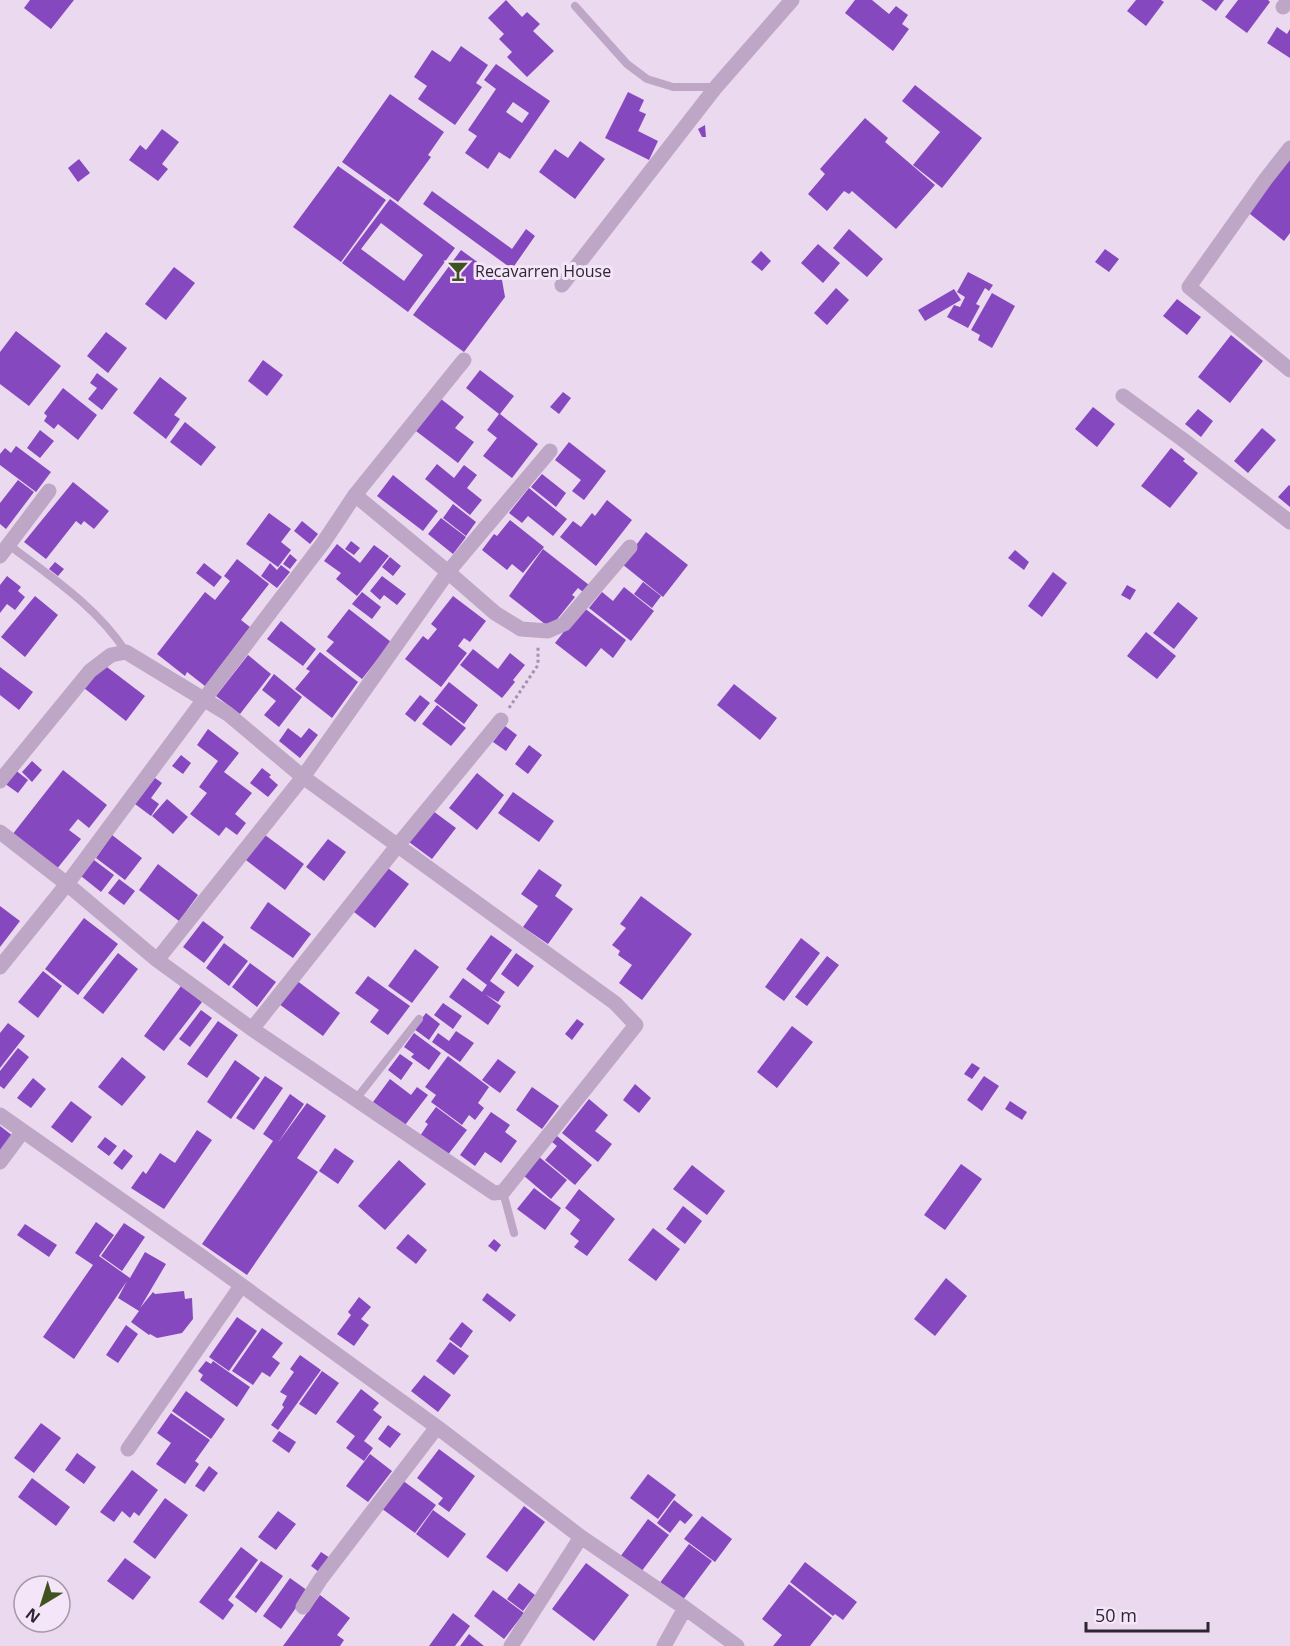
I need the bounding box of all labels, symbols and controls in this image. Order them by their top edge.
bar icon: Recavarren House [446,259,470,283]
place label: Recavarren House [475,260,611,282]
north arrow [12,1574,72,1634]
scale bar [1086,1595,1208,1633]
text: N [21,1603,45,1628]
text: 50 m [1095,1603,1137,1627]

